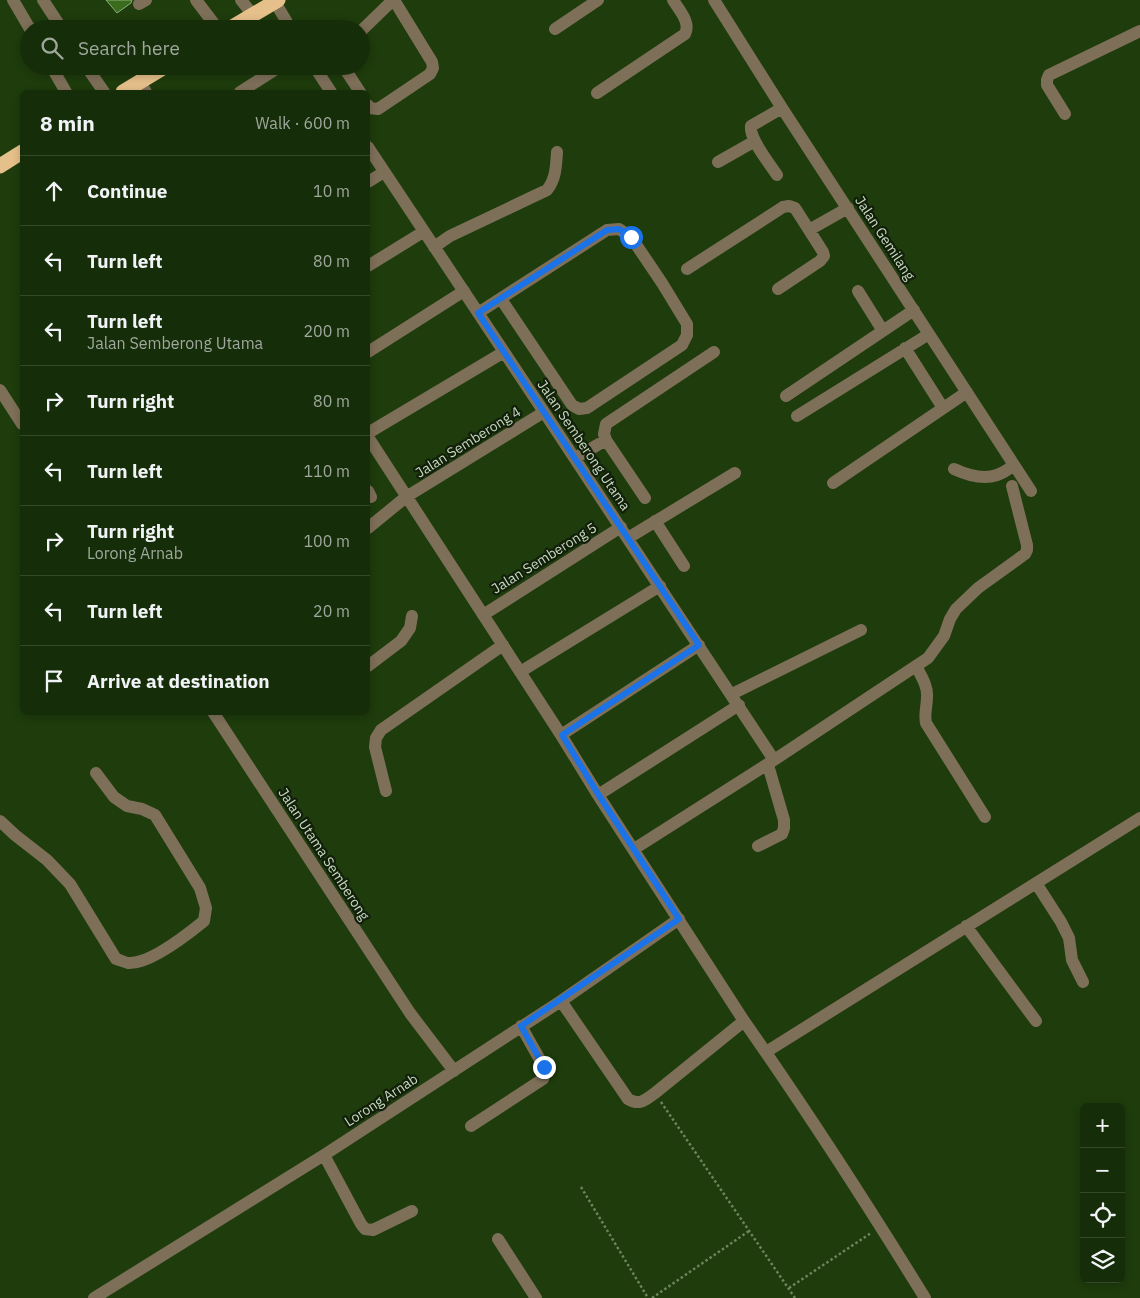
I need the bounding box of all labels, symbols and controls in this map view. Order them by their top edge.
search box [20,20,370,75]
icon: search [38,34,66,62]
text: Search here [78,36,180,60]
text: 8 min [40,109,95,137]
text: Walk · 600 m [255,113,350,133]
icon: ahead [40,177,68,205]
text: Continue [87,179,167,203]
text: 10 m [313,181,350,201]
street label: Jalan Gemilang [851,192,919,284]
route start [620,226,643,249]
icon: left [40,247,68,275]
text: Turn left [87,249,163,273]
text: 80 m [313,251,350,271]
text: Turn left [87,309,163,333]
icon: left [40,317,68,345]
text: 200 m [303,321,350,341]
text: Jalan Semberong Utama [87,333,263,353]
street label: Jalan Semberong Utama [533,376,635,514]
icon: right [40,387,68,415]
text: Turn right [87,389,174,413]
text: 80 m [313,391,350,411]
street label: Jalan Semberong 4 [412,402,524,482]
icon: left [40,457,68,485]
text: Turn left [87,459,163,483]
text: 110 m [303,461,350,481]
street label: Jalan Semberong 5 [488,518,600,598]
text: Turn right [87,519,174,543]
icon: right [40,527,68,555]
text: 100 m [303,531,350,551]
text: Lorong Arnab [87,543,183,563]
icon: left [40,597,68,625]
text: Turn left [87,599,163,623]
text: 20 m [313,601,350,621]
icon: arrive [40,667,68,695]
text: Arrive at destination [87,669,270,693]
street label: Jalan Utama Semberong [274,784,374,924]
route end [533,1056,556,1079]
street label: Lorong Arnab [341,1070,421,1130]
map controls [1080,1103,1125,1283]
button: + [1080,1103,1125,1148]
button: − [1080,1148,1125,1193]
button: locate [1080,1193,1125,1238]
button: layers [1080,1238,1125,1283]

